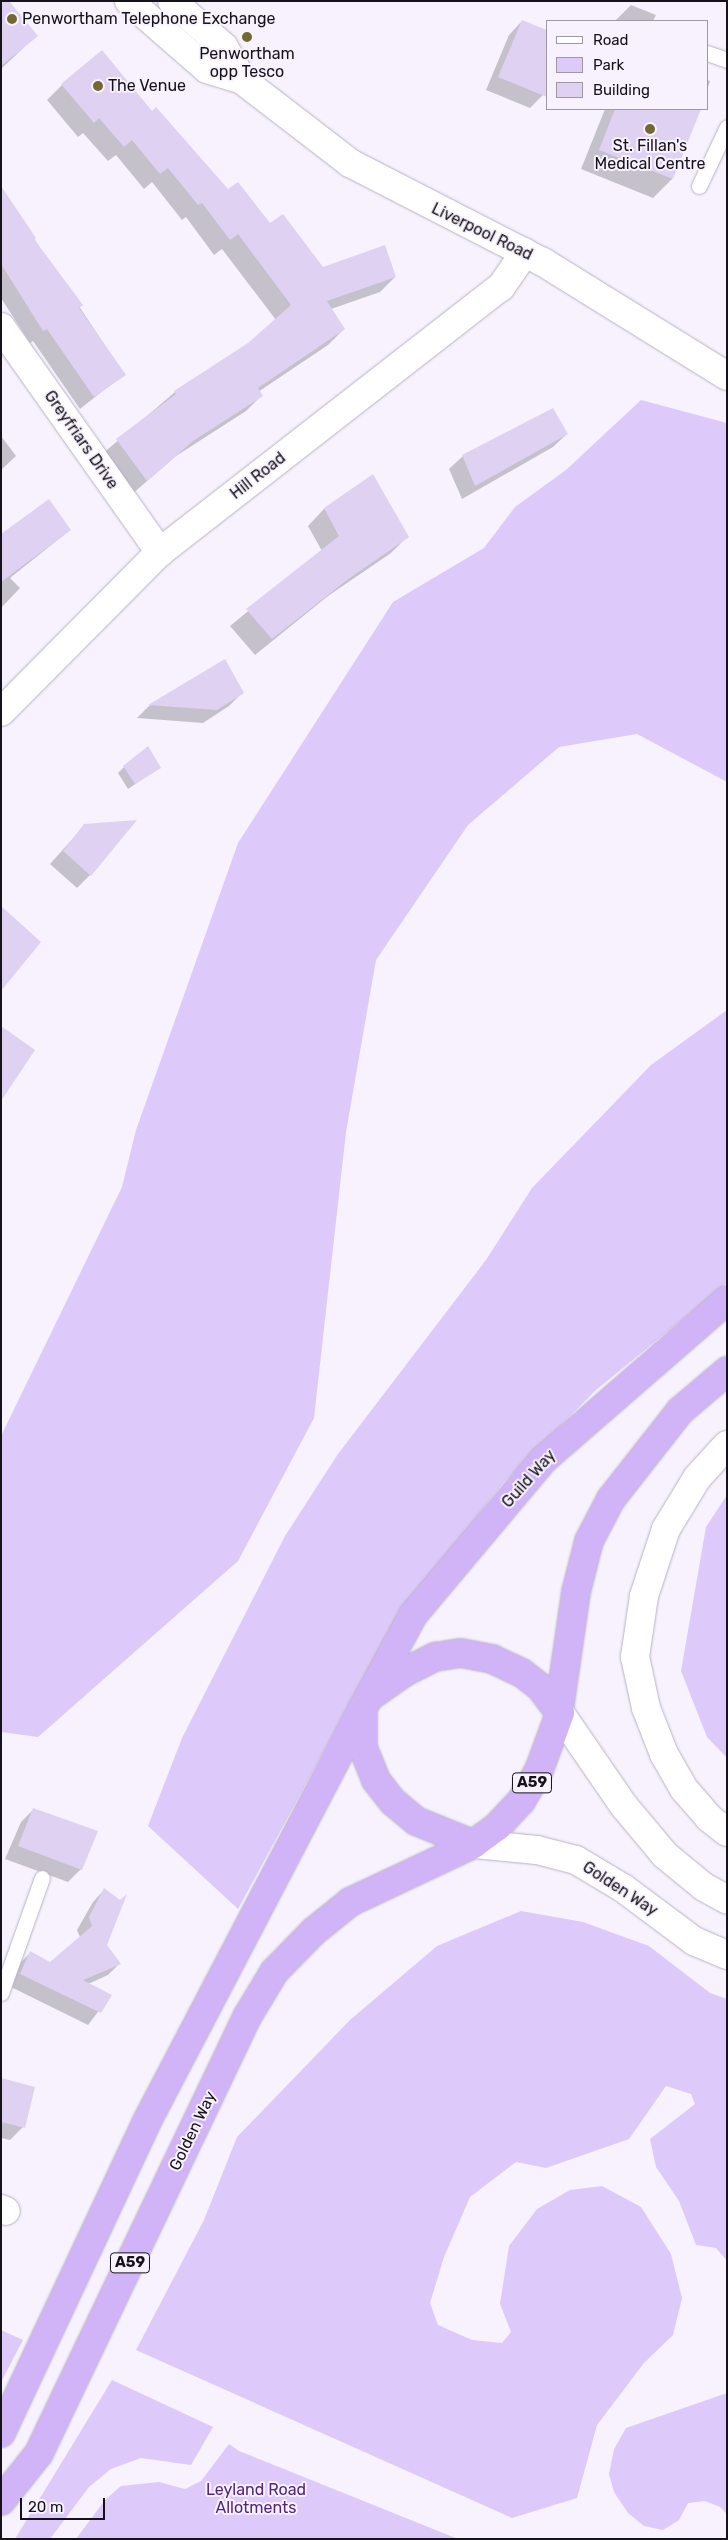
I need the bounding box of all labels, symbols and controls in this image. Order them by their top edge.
place label: Penwortham Telephone Exchange [22,9,276,29]
marker: Penwortham Telephone Exchange [6,13,18,25]
legend [546,20,708,110]
marker: Penwortham opp Tesco [241,31,253,43]
text: Road [593,31,629,49]
place label: Penwortham opp Tesco [199,44,295,82]
text: Park [593,56,624,74]
place label: The Venue [108,76,186,96]
marker: The Venue [92,80,104,92]
text: Building [593,81,650,99]
marker: St. Fillan's Medical Centre [644,123,656,135]
place label: St. Fillan's Medical Centre [595,136,705,174]
street label: Liverpool Road [428,199,536,265]
street label: Greyfriars Drive [40,387,122,493]
street label: Hill Road [227,448,289,504]
street label: Guild Way [498,1446,560,1512]
road number: A59 [511,1770,553,1796]
street label: Golden Way [579,1858,661,1920]
street label: Golden Way [166,2088,220,2174]
road number: A59 [109,2250,151,2276]
park label: Leyland Road Allotments [206,2480,306,2518]
scale bar [22,2488,108,2520]
text: 20 m [28,2498,63,2516]

